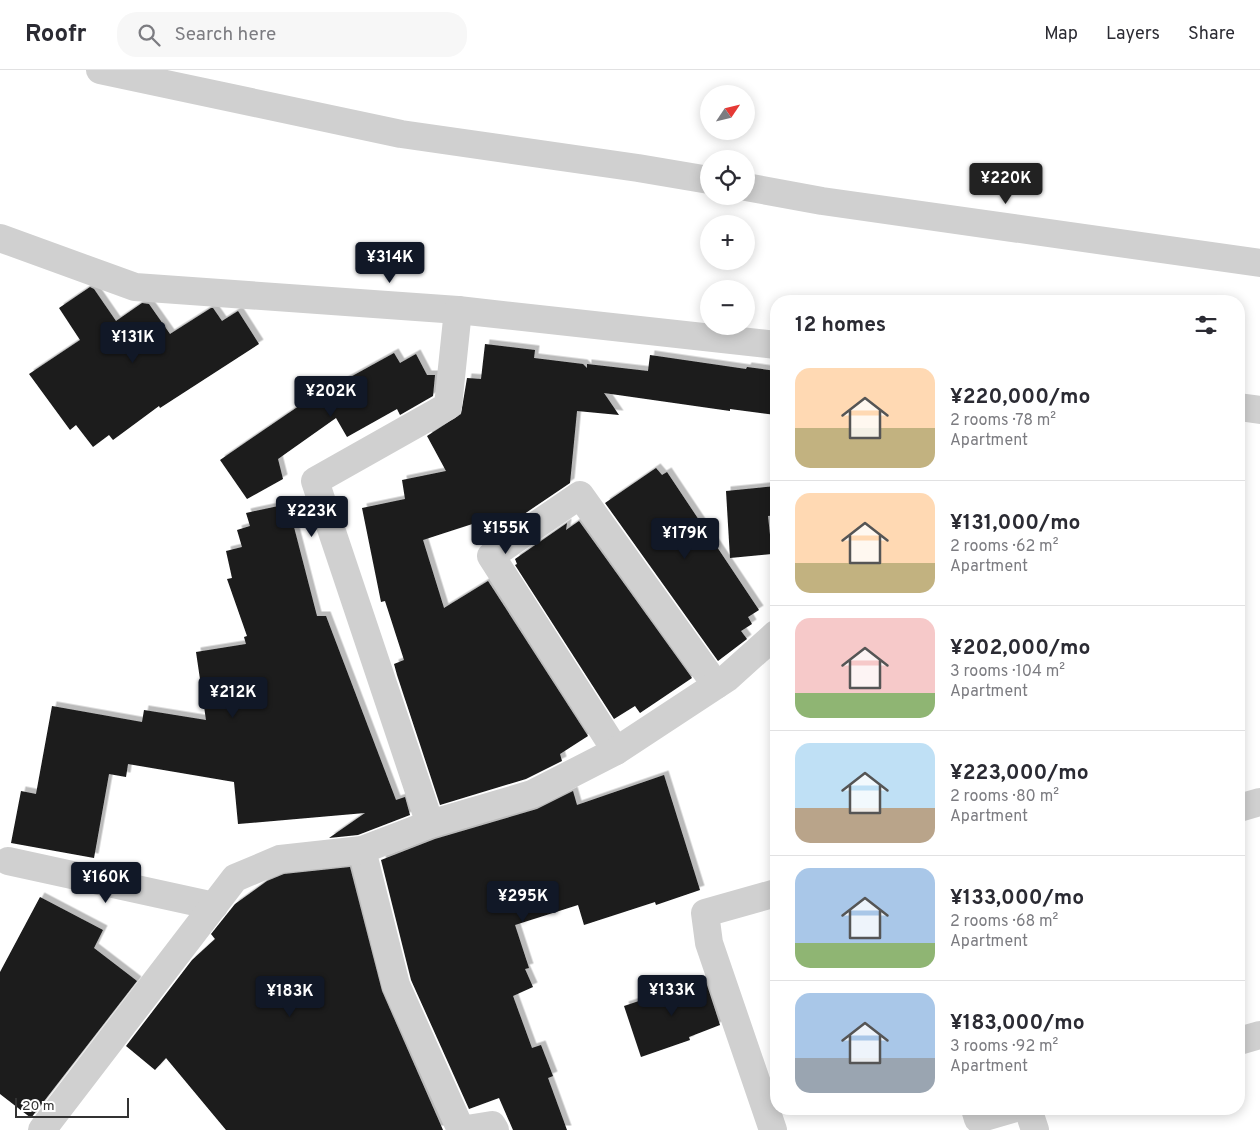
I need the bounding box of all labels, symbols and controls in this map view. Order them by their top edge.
search box [117,12,467,57]
text: Roofr [25,20,87,50]
icon: search [135,21,163,49]
text: Search here [175,23,276,47]
text: Map [1044,23,1078,46]
text: Layers [1106,23,1160,46]
text: Share [1188,23,1235,46]
north arrow [700,85,755,140]
map controls [700,85,755,335]
button: locate [700,150,755,205]
pin: ¥220K [971,162,1041,205]
text: ¥220K [980,169,1032,189]
button: + [700,215,755,270]
pin: ¥314K [355,242,425,284]
text: ¥314K [366,248,414,268]
button: − [700,280,755,335]
icon: filters [1192,311,1220,339]
text: 12 homes [795,312,886,339]
pin: ¥131K [98,322,168,364]
text: ¥131K [111,328,155,348]
pin: ¥202K [296,376,366,418]
text: ¥202K [305,382,357,402]
text: ¥220,000/mo [950,384,1090,411]
icon: home [835,388,895,448]
text: 2 rooms · 78 m² [950,411,1056,431]
text: Apartment [950,431,1028,451]
pin: ¥223K [277,496,347,538]
text: ¥223K [287,502,337,522]
text: ¥131,000/mo [950,510,1081,537]
pin: ¥155K [471,512,541,555]
icon: home [835,513,895,573]
pin: ¥179K [650,518,720,560]
text: ¥155K [483,519,530,539]
text: ¥179K [662,524,708,544]
text: 2 rooms · 62 m² [950,537,1058,557]
text: Apartment [950,557,1028,577]
text: ¥202,000/mo [950,635,1090,662]
icon: home [835,638,895,698]
text: 3 rooms · 104 m² [950,662,1065,682]
pin: ¥212K [198,676,268,719]
text: Apartment [950,682,1028,702]
text: ¥212K [209,683,257,703]
text: ¥223,000/mo [950,760,1089,787]
icon: home [835,763,895,823]
text: 2 rooms · 80 m² [950,787,1059,807]
text: Apartment [950,807,1028,827]
pin: ¥160K [71,862,141,904]
text: ¥160K [82,868,130,888]
pin: ¥295K [488,880,558,923]
text: ¥133,000/mo [950,885,1084,912]
text: ¥295K [498,887,548,907]
icon: home [835,888,895,948]
text: 2 rooms · 68 m² [950,912,1058,932]
text: Apartment [950,932,1028,952]
pin: ¥133K [637,974,707,1017]
pin: ¥183K [255,976,325,1018]
text: ¥133K [649,981,695,1001]
text: ¥183K [266,982,314,1002]
text: ¥183,000/mo [950,1010,1085,1037]
icon: home [835,1013,895,1073]
text: 3 rooms · 92 m² [950,1037,1058,1057]
text: Apartment [950,1057,1028,1077]
scale bar [15,1095,129,1118]
text: 20 m [22,1098,55,1115]

